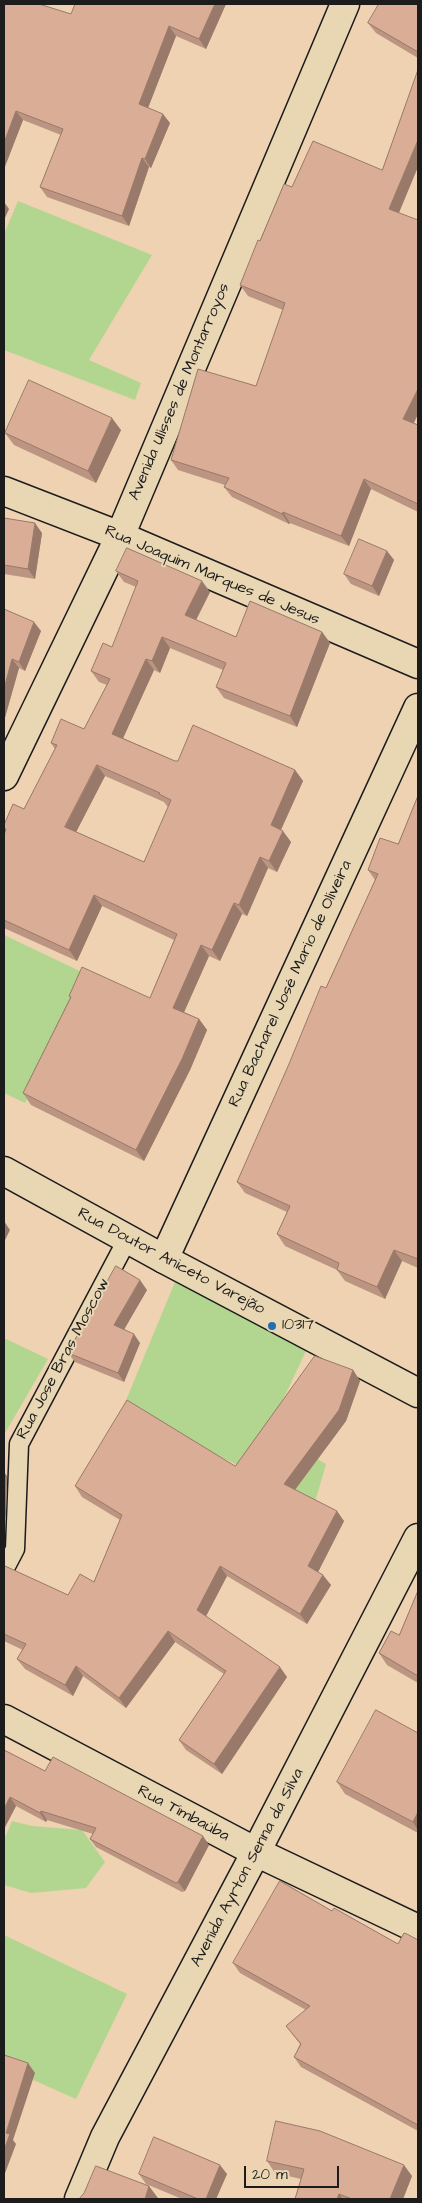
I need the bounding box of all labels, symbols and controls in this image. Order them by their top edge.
street label: Avenida Ulisses de Montarroyos [125,281,235,503]
street label: Rua Joaquim Marques de Jesus [102,522,322,630]
street label: Rua Bacharel José Mario de Oliveira [225,858,357,1110]
street label: Rua Doutor Aniceto Varejão [74,1204,268,1320]
street label: Rua Jose Bras Moscow [13,1275,115,1443]
place label: 10317 [282,1316,314,1336]
marker: 10317 [266,1320,278,1332]
street label: Avenida Ayrton Senna da Silva [187,1765,309,1971]
street label: Rua Timbaúba [134,1782,232,1846]
scale bar [247,2156,342,2188]
text: 20 m [252,2164,288,2185]

